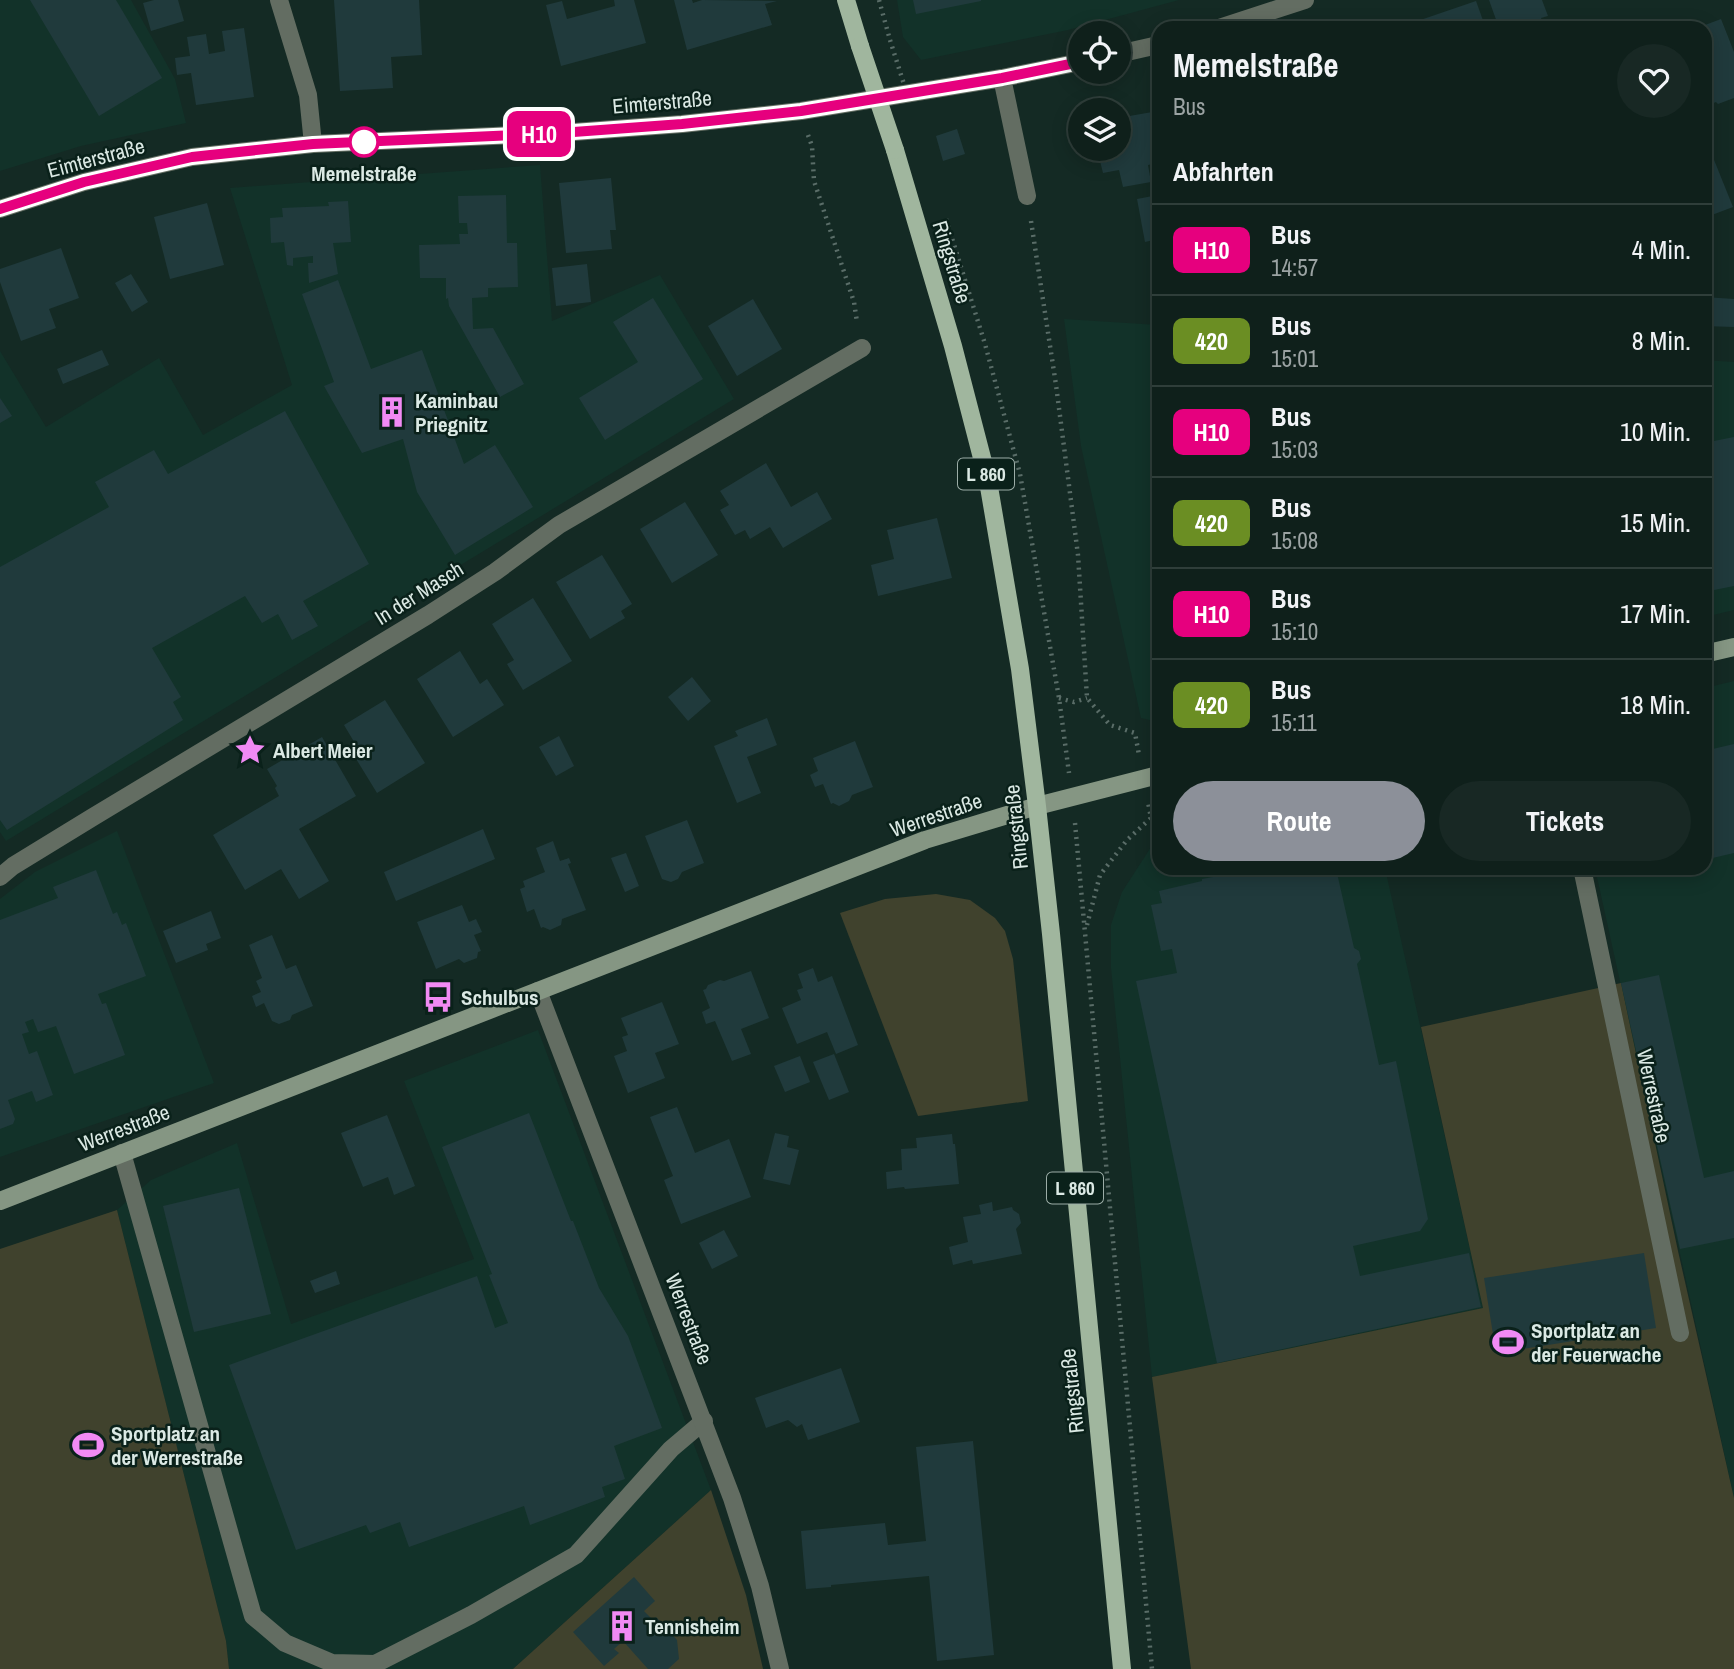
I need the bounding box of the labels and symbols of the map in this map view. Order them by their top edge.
street label: Eimterstraße [611,83,713,121]
line badge: H10 [499,111,579,157]
marker: Memelstraße [349,127,379,157]
street label: Eimterstraße [44,131,148,185]
place label: Memelstraße [311,159,417,188]
street label: Ringstraße [926,217,978,307]
place label: Kaminbau Priegnitz [415,386,498,439]
building icon: Kaminbau Priegnitz [375,395,409,429]
road number: L 860 [958,458,1014,489]
street label: In der Masch [369,554,469,632]
place icon: Albert Meier [233,733,267,767]
place label: Albert Meier [273,736,373,765]
street label: Ringstraße [997,783,1035,871]
street label: Werrestraße [886,786,986,844]
bus stop icon: Schulbus [421,980,455,1014]
place label: Schulbus [461,983,539,1012]
street label: Werrestraße [1630,1046,1678,1146]
street label: Werrestraße [74,1097,174,1159]
road number: L 860 [1047,1172,1103,1204]
street label: Werrestraße [658,1269,720,1369]
place label: Sportplatz an der Feuerwache [1531,1316,1661,1369]
sports icon: Sportplatz an der Feuerwache [1491,1325,1525,1359]
street label: Ringstraße [1053,1347,1091,1435]
place label: Sportplatz an der Werrestraße [111,1419,243,1472]
sports icon: Sportplatz an der Werrestraße [71,1428,105,1462]
building icon: Tennisheim [605,1609,639,1643]
place label: Tennisheim [645,1612,739,1641]

